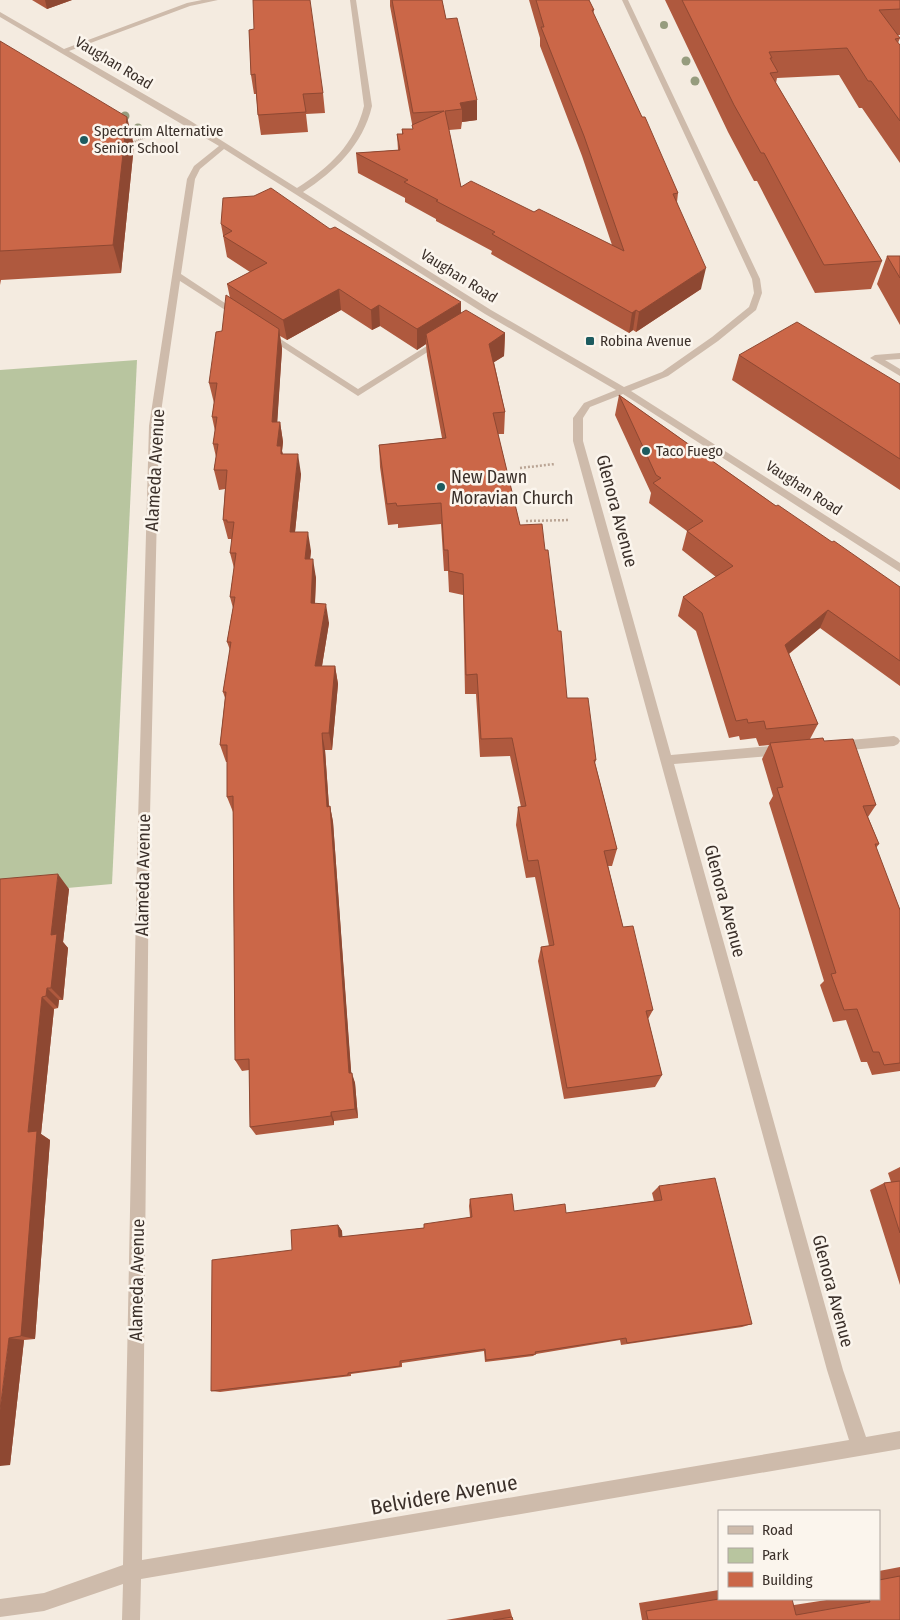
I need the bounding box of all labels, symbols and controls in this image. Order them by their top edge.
street label: Vaughan Road [72,33,156,93]
place label: Spectrum Alternative Senior School [94,122,223,157]
marker: Spectrum Alternative Senior School [78,134,90,146]
street label: Vaughan Road [417,245,501,307]
place label: Robina Avenue [600,332,691,350]
marker: Robina Avenue [584,335,596,347]
street label: Alameda Avenue [141,408,169,532]
place label: Taco Fuego [656,442,723,460]
marker: Taco Fuego [640,445,652,457]
street label: Glenora Avenue [591,452,643,570]
street label: Vaughan Road [763,457,845,519]
place label: New Dawn Moravian Church [451,466,573,509]
marker: New Dawn Moravian Church [435,481,447,493]
street label: Alameda Avenue [131,813,155,936]
street label: Glenora Avenue [699,842,751,960]
street label: Alameda Avenue [125,1218,149,1341]
street label: Glenora Avenue [807,1232,859,1350]
street label: Belvidere Avenue [369,1469,519,1521]
legend [718,1510,880,1600]
text: Road [762,1521,793,1539]
text: Park [762,1546,789,1564]
text: Building [762,1571,813,1589]

